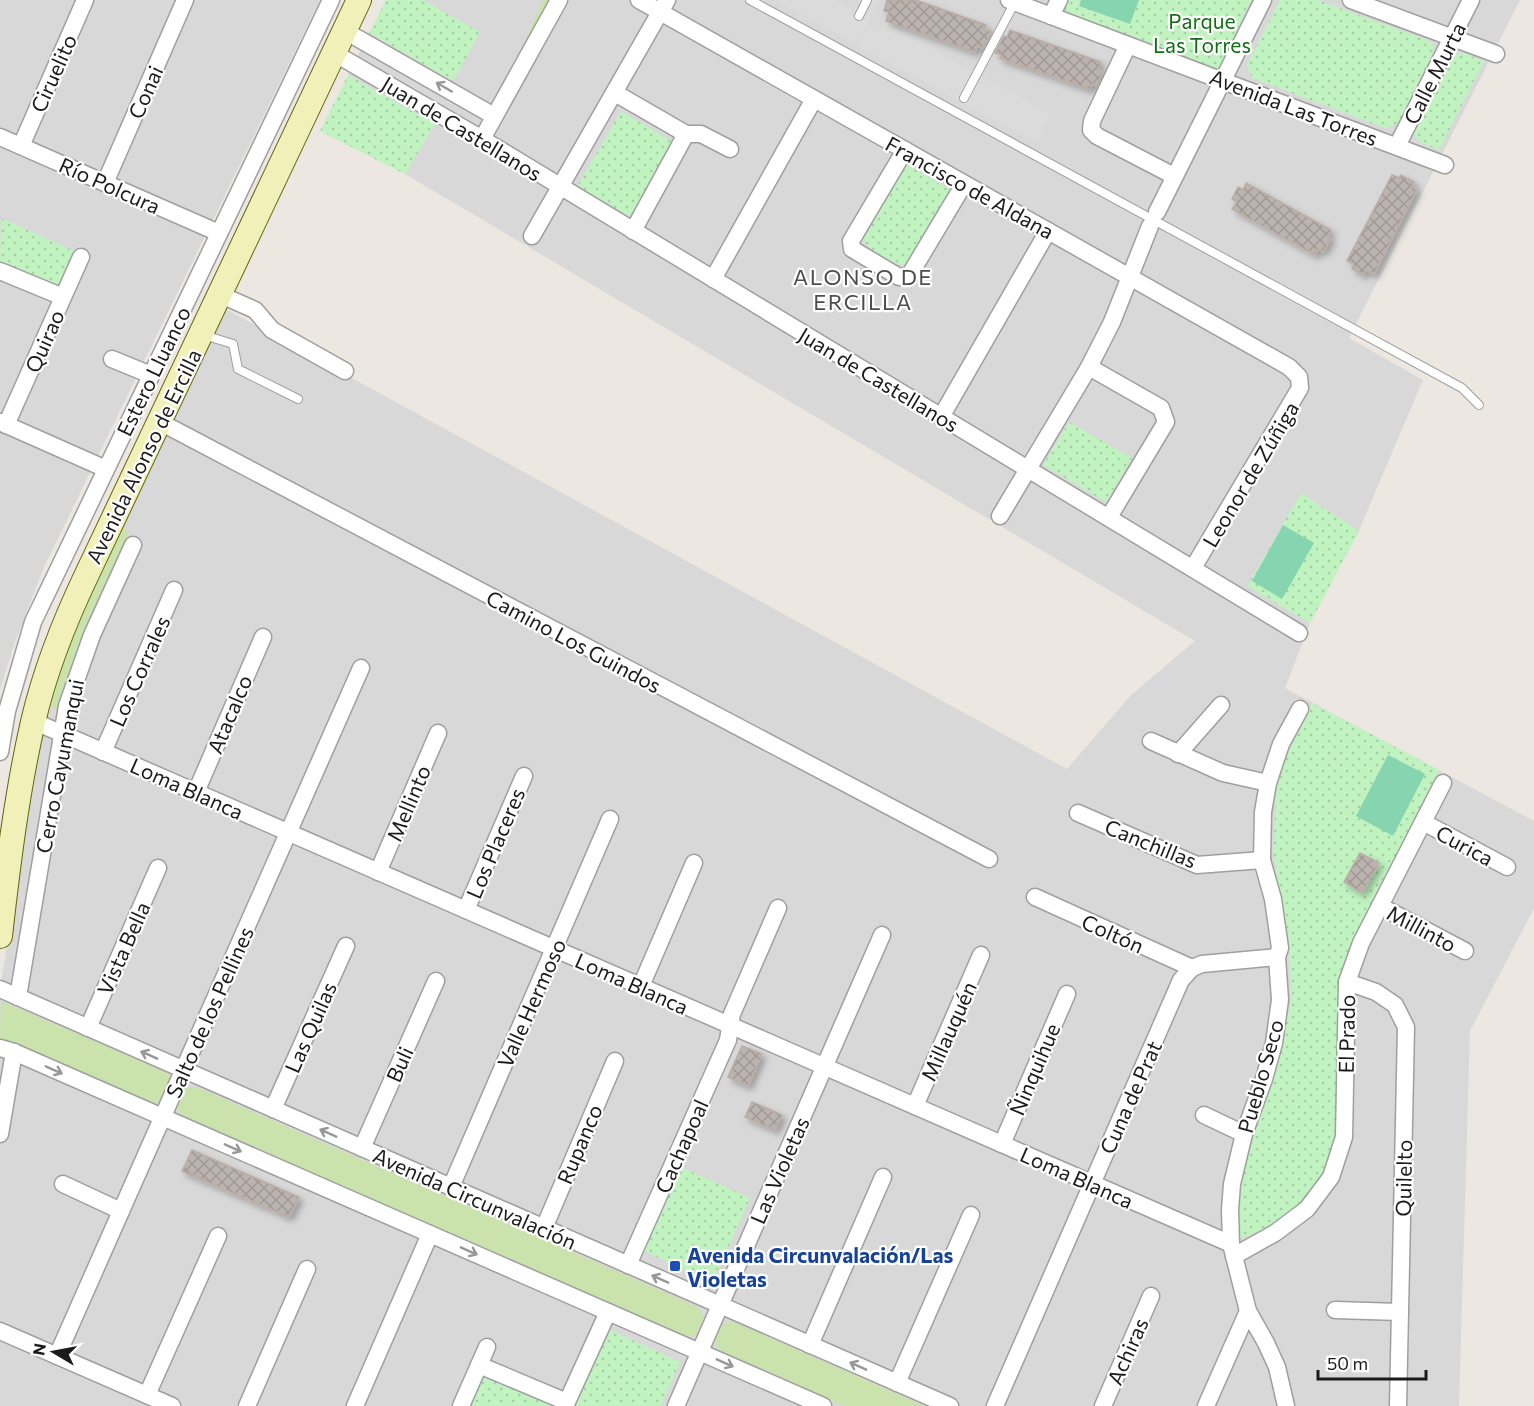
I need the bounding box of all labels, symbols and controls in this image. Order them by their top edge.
park label: Parque Las Torres [1153,8,1251,57]
street label: Calle Murta [1398,18,1470,128]
street label: Ciruelito [25,30,81,116]
street label: Conai [122,62,168,122]
street label: Avenida Las Torres [1207,63,1381,151]
street label: Juan de Castellanos [378,70,546,186]
one-way arrow [436,81,453,93]
street label: Francisco de Aldana [882,130,1058,244]
street label: Río Polcura [56,152,164,218]
district label: ALONSO DE ERCILLA [793,263,933,315]
street label: Estero Lluanco [111,302,195,440]
street label: Quirao [19,306,69,376]
street label: Juan de Castellanos [795,321,963,437]
street label: Avenida Alonso de Ercilla [80,345,206,567]
street label: Leonor de Zúñiga [1197,397,1303,551]
street label: Camino Los Guindos [482,584,666,698]
street label: Los Corrales [104,612,174,730]
street label: Atacalco [201,671,257,757]
street label: Cerro Cayumanqui [30,677,88,855]
street label: Loma Blanca [127,752,247,824]
street label: Mellinto [381,761,435,845]
street label: Los Placeres [461,784,529,902]
street label: Canchillas [1102,813,1200,873]
street label: Curica [1432,820,1498,870]
street label: Vista Bella [91,898,155,998]
street label: Millinto [1383,899,1461,957]
street label: Coltón [1078,908,1148,958]
street label: Salto de los Pellines [160,923,258,1101]
street label: Valle Hermoso [492,935,570,1071]
street label: Loma Blanca [572,947,692,1019]
street label: Millauquén [915,977,981,1085]
street label: Las Quilas [279,978,341,1076]
street label: El Prado [1333,994,1359,1074]
street label: Pueblo Seco [1232,1016,1288,1136]
street label: Ñinquihue [1003,1019,1065,1119]
street label: Cuna de Prat [1094,1036,1166,1158]
street label: Buli [380,1042,418,1086]
one-way arrow [140,1048,158,1059]
one-way arrow [45,1065,63,1076]
street label: Cachapoal [649,1095,713,1197]
street label: Rupanco [551,1100,607,1188]
street label: Las Violetas [744,1113,814,1227]
one-way arrow [319,1127,337,1138]
street label: Quilelto [1390,1139,1416,1217]
street label: Loma Blanca [1017,1141,1137,1213]
street label: Avenida Circunvalación [370,1142,580,1254]
one-way arrow [223,1143,242,1154]
place label: Avenida Circunvalación/Las Violetas [687,1242,954,1291]
one-way arrow [460,1246,478,1258]
marker: Avenida Circunvalación/Las Violetas [668,1259,682,1273]
one-way arrow [651,1273,670,1284]
street label: Achiras [1101,1314,1153,1388]
north arrow [24,1322,84,1382]
text: N [28,1342,49,1357]
scale bar [1318,1343,1426,1381]
text: 50 m [1327,1352,1368,1374]
one-way arrow [715,1358,734,1369]
one-way arrow [849,1359,867,1371]

